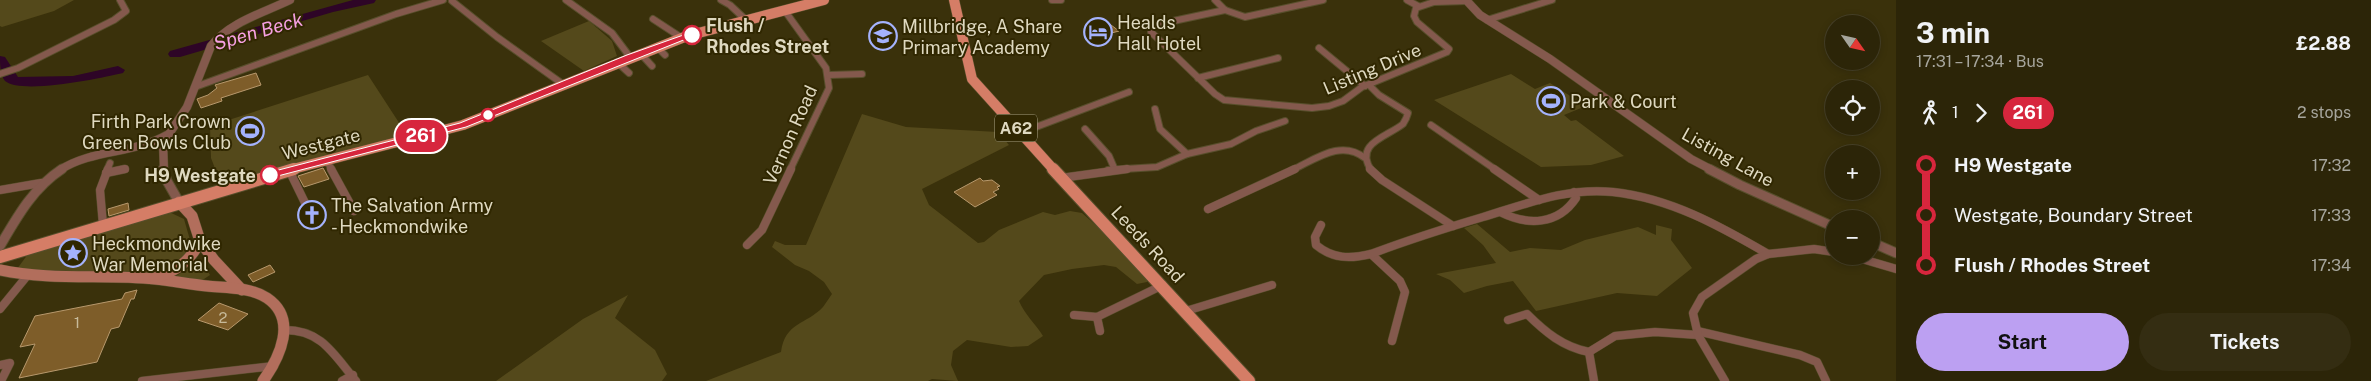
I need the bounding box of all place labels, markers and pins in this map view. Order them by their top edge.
place label: Healds Hall Hotel [1117,12,1202,54]
place label: Flush / Rhodes Street [706,15,829,57]
place label: Millbridge, A Share Primary Academy [902,16,1062,58]
hotel icon: Healds Hall Hotel [1083,17,1113,47]
school or university icon: Millbridge, A Share Primary Academy [868,21,898,51]
marker: Flush / Rhodes Street [682,25,702,45]
sports icon: Park & Court [1536,86,1566,116]
place label: Park & Court [1570,91,1677,112]
unlabelled marker [481,108,495,122]
place label: Firth Park Crown Green Bowls Club [82,111,231,153]
sports icon: Firth Park Crown Green Bowls Club [235,116,265,146]
place label: H9 Westgate [144,165,256,186]
marker: H9 Westgate [260,165,280,185]
place label: The Salvation Army - Heckmondwike [331,195,493,237]
church icon: The Salvation Army - Heckmondwike [297,200,327,230]
place label: Heckmondwike War Memorial [92,233,221,275]
place icon: Heckmondwike War Memorial [58,238,88,268]

